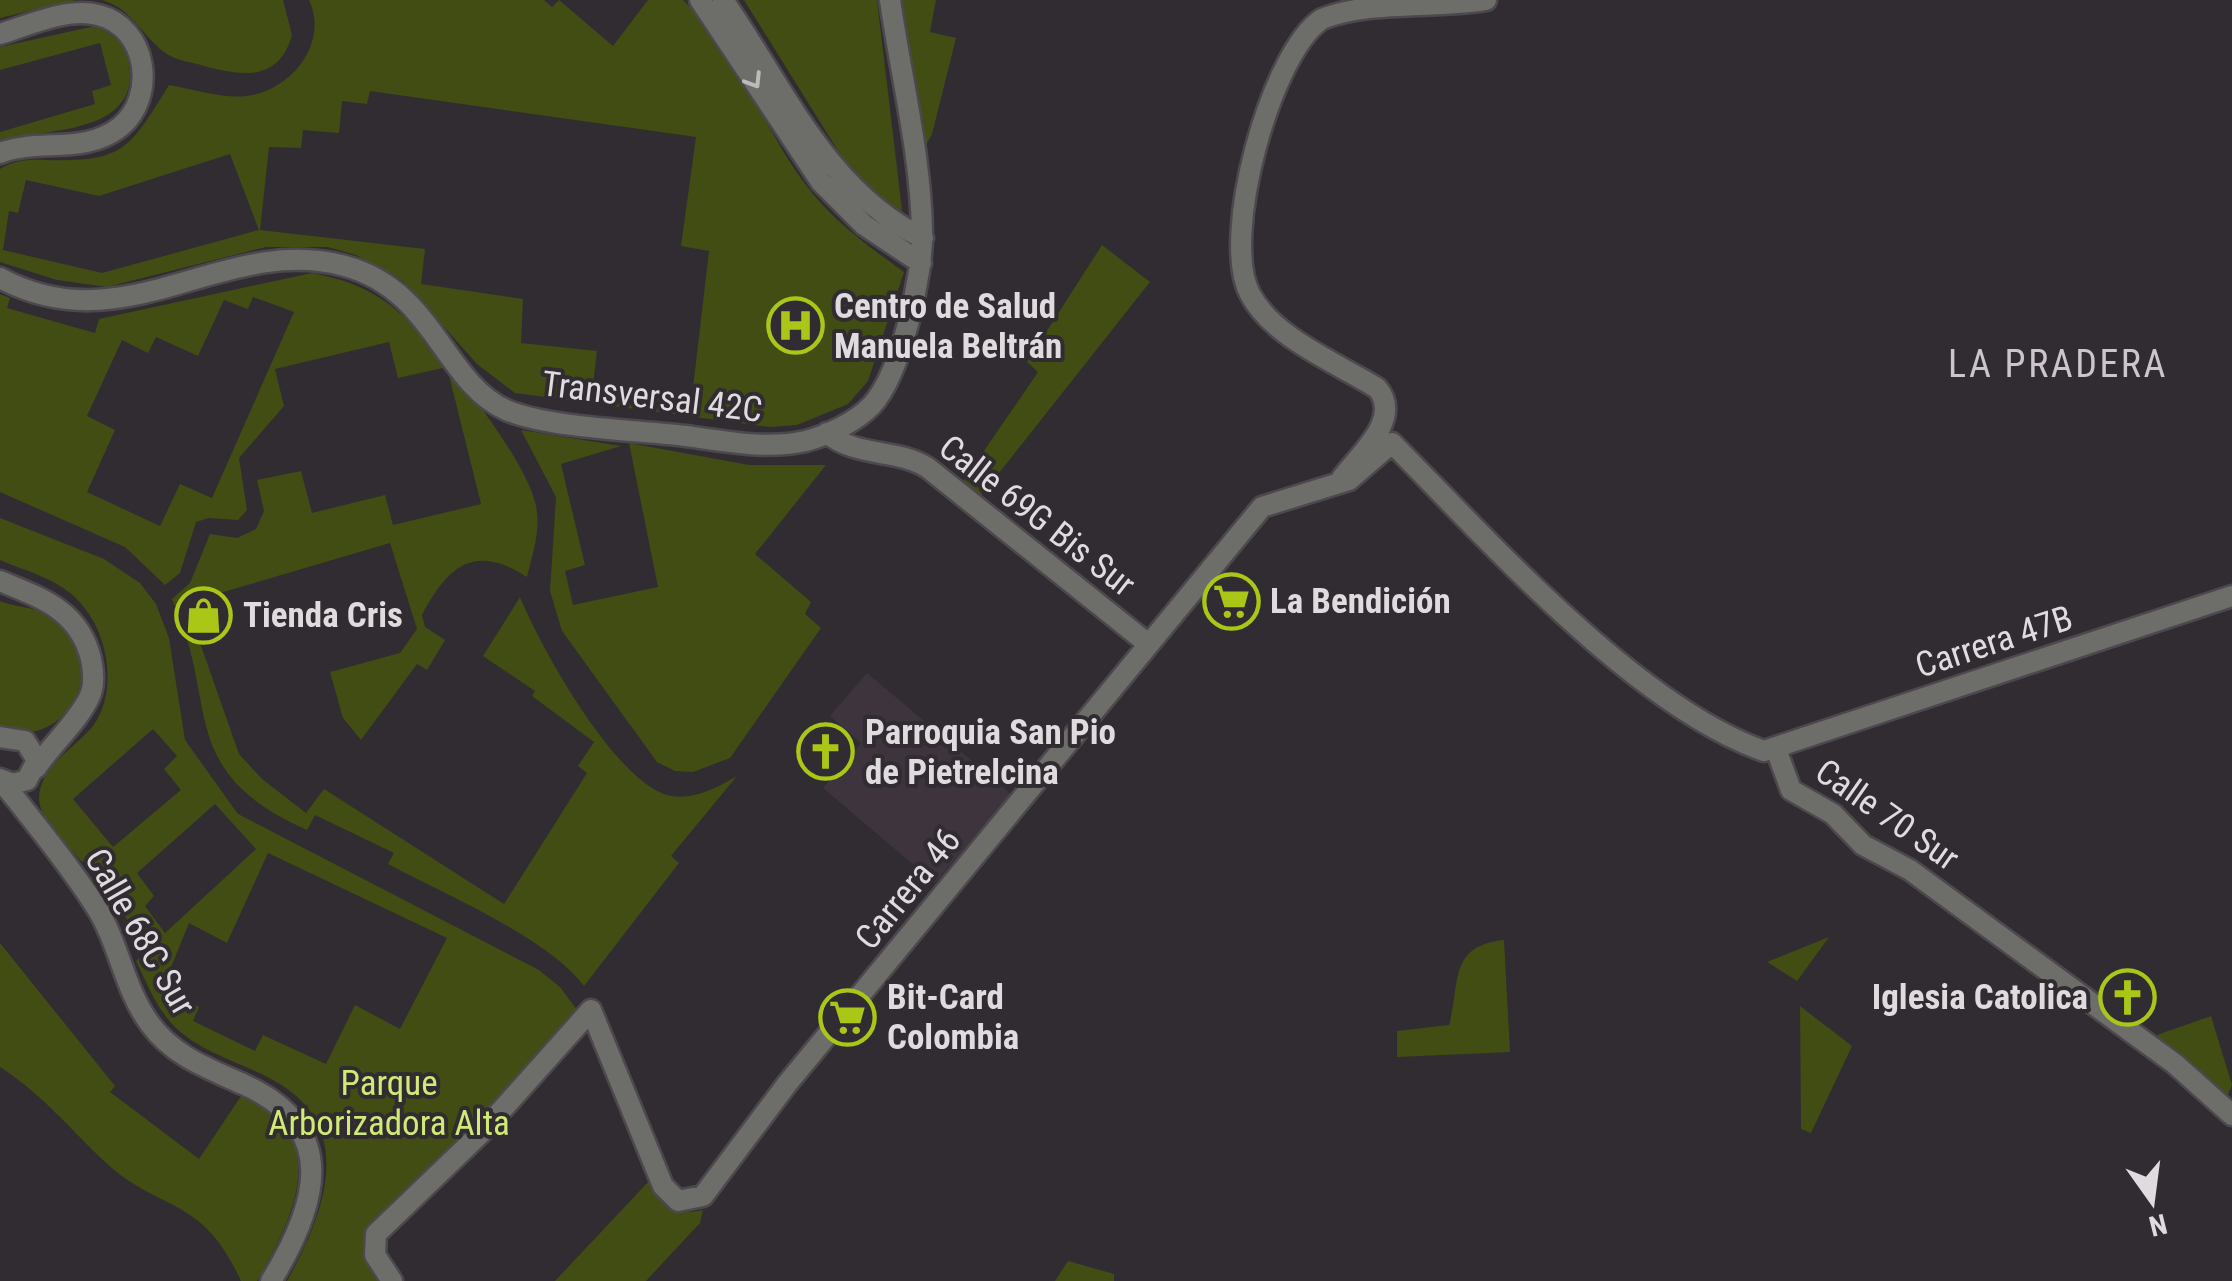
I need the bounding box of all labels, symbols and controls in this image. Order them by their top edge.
one-way arrow [742,70,761,88]
place label: Centro de Salud Manuela Beltrán [834,286,1062,367]
hospital icon: Centro de Salud Manuela Beltrán [765,296,825,356]
district label: LA PRADERA [1948,342,2168,386]
street label: Transversal 42C [540,363,764,431]
street label: Calle 69G Bis Sur [931,427,1143,605]
supermarket icon: La Bendición [1201,571,1261,631]
place label: La Bendición [1270,581,1451,622]
shop icon: Tienda Cris [174,585,234,645]
place label: Tienda Cris [243,595,403,636]
street label: Carrera 47B [1910,597,2078,687]
place label: Parroquia San Pio de Pietrelcina [865,712,1116,793]
church icon: Parroquia San Pio de Pietrelcina [796,722,856,782]
street label: Calle 70 Sur [1807,751,1967,879]
street label: Carrera 46 [847,820,969,958]
street label: Calle 68C Sur [76,842,204,1022]
church icon: Iglesia Catolica [2097,967,2157,1027]
place label: Bit-Card Colombia [887,977,1019,1058]
place label: Iglesia Catolica [1872,977,2088,1018]
supermarket icon: Bit-Card Colombia [818,987,878,1047]
park label: Parque Arborizadora Alta [268,1063,510,1144]
north arrow [2102,1151,2202,1251]
text: N [2146,1207,2170,1243]

